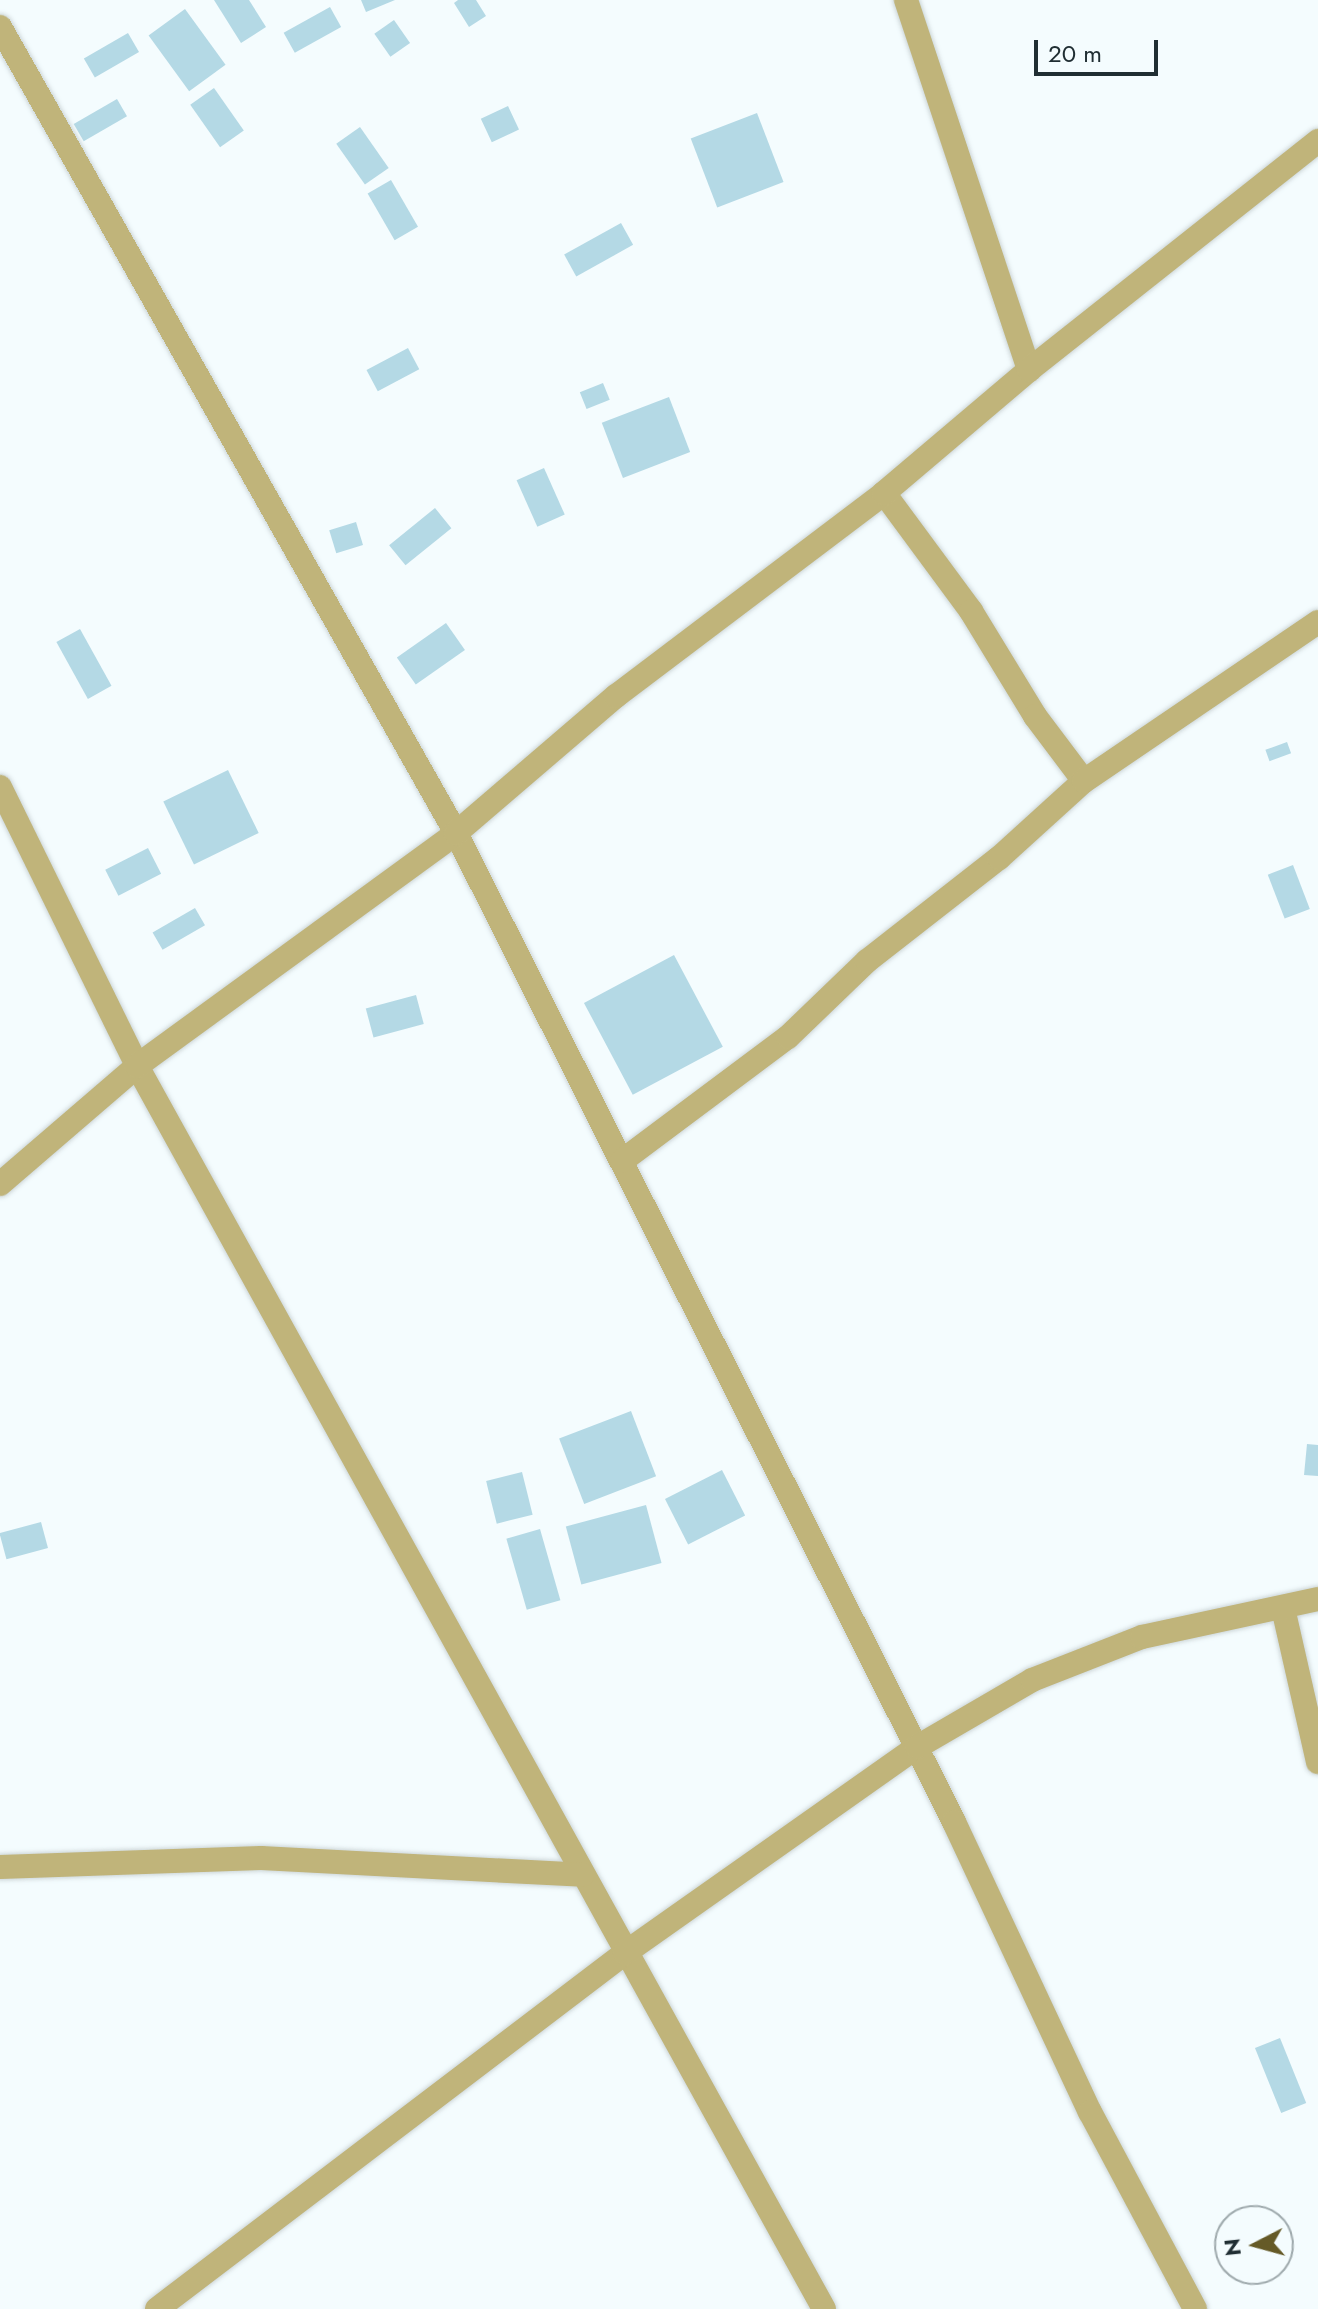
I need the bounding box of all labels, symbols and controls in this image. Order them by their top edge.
scale bar [1038,24,1162,74]
text: 20 m [1048,36,1102,71]
north arrow [1214,2205,1294,2285]
text: N [1215,2237,1249,2258]

